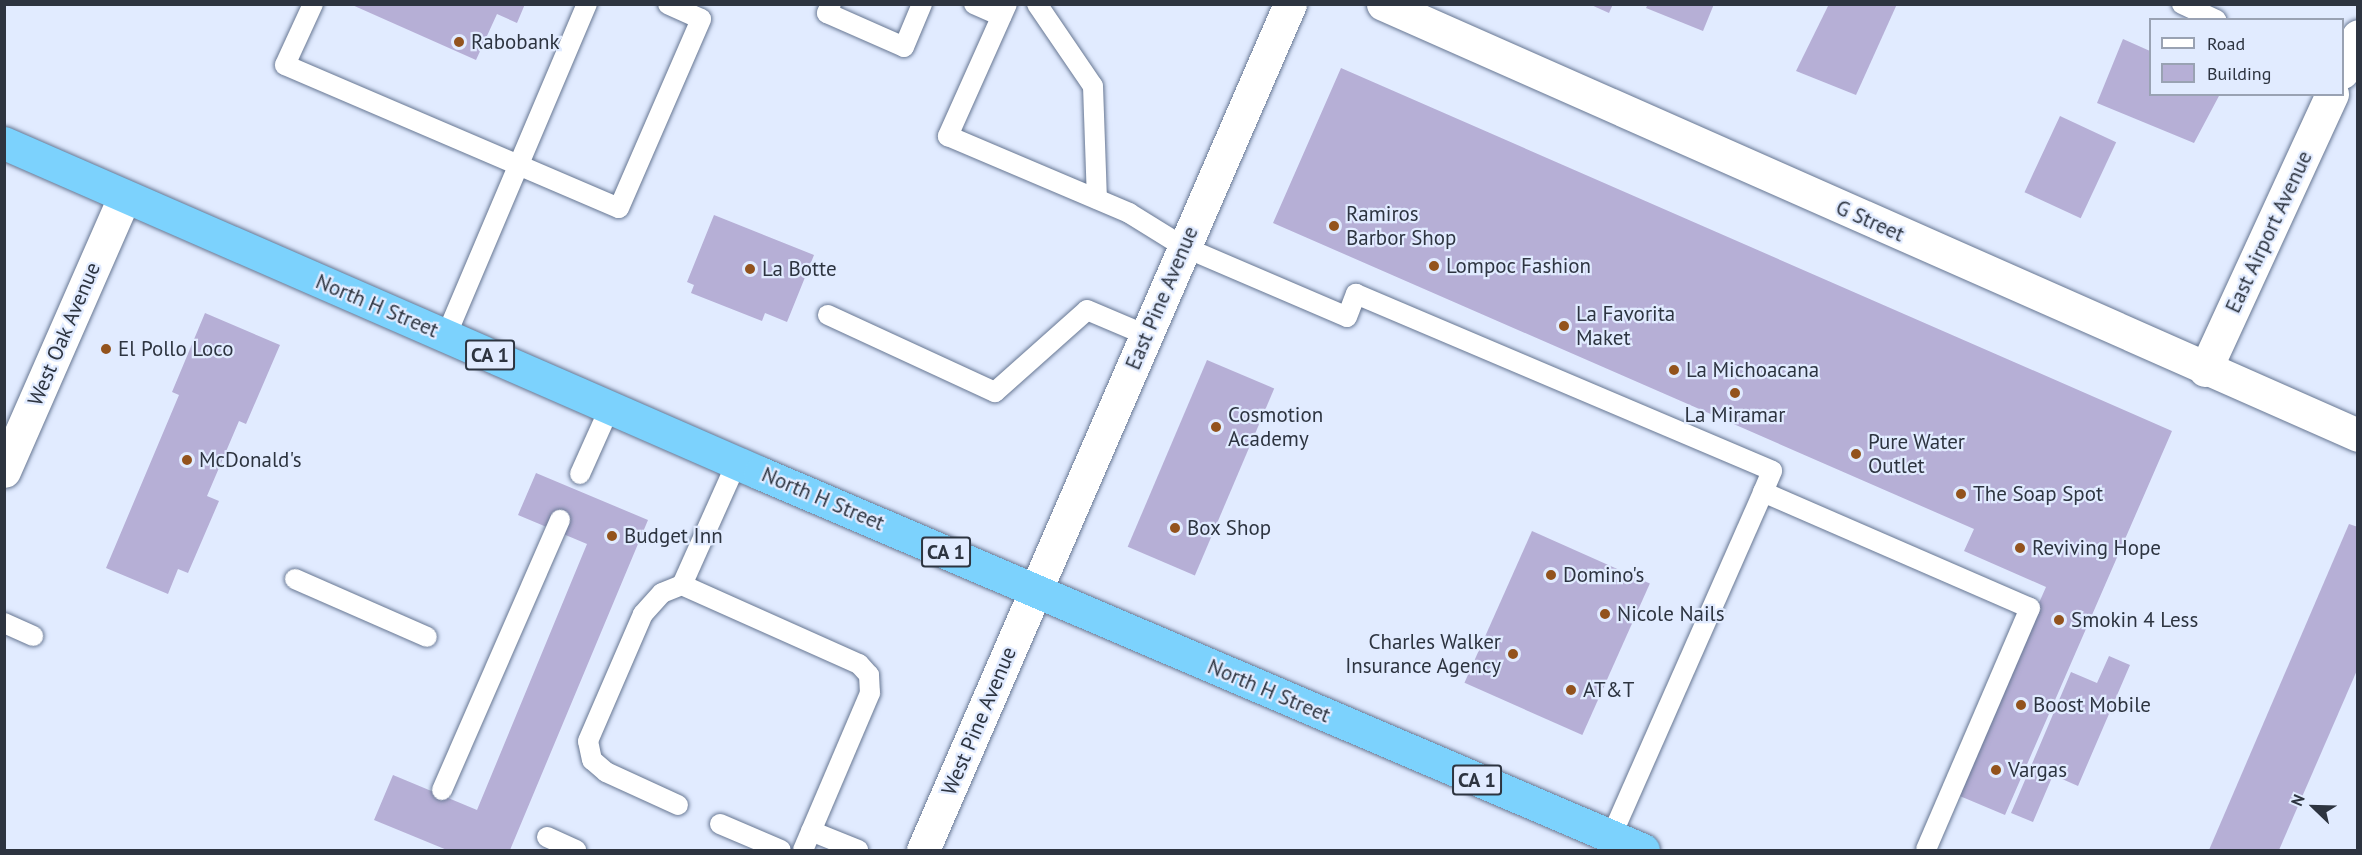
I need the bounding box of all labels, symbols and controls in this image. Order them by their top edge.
legend [2149,18,2344,96]
place label: Rabobank [471,29,560,55]
text: Road [2207,32,2245,55]
marker: Rabobank [452,35,466,49]
text: Building [2207,62,2271,85]
street label: East Airport Avenue [2220,146,2318,318]
street label: G Street [1832,195,1908,247]
place label: Ramiros Barbor Shop [1346,201,1456,251]
marker: Ramiros Barbor Shop [1327,219,1341,233]
street label: East Pine Avenue [1120,222,1204,374]
place label: Lompoc Fashion [1446,253,1592,279]
place label: La Botte [762,256,837,282]
street label: West Oak Avenue [22,258,106,410]
marker: Lompoc Fashion [1427,259,1441,273]
marker: La Botte [743,262,757,276]
street label: North H Street [312,269,442,343]
place label: La Favorita Maket [1576,301,1675,351]
marker: La Favorita Maket [1557,319,1571,333]
place label: El Pollo Loco [118,336,233,362]
road number: CA 1 [464,338,516,372]
marker: El Pollo Loco [99,342,113,356]
place label: La Michoacana [1686,357,1819,383]
marker: La Michoacana [1667,363,1681,377]
marker: La Miramar [1728,386,1742,400]
place label: Cosmotion Academy [1228,402,1323,452]
place label: La Miramar [1685,402,1785,428]
marker: Cosmotion Academy [1209,420,1223,434]
place label: Pure Water Outlet [1868,429,1965,479]
place label: McDonald's [199,447,302,473]
marker: Pure Water Outlet [1849,447,1863,461]
marker: McDonald's [180,453,194,467]
street label: North H Street [758,462,888,536]
place label: The Soap Spot [1973,481,2103,507]
marker: The Soap Spot [1954,487,1968,501]
place label: Box Shop [1187,515,1272,541]
marker: Box Shop [1168,521,1182,535]
place label: Budget Inn [624,523,723,549]
marker: Budget Inn [605,529,619,543]
road number: CA 1 [920,535,972,569]
place label: Reviving Hope [2032,535,2161,561]
marker: Reviving Hope [2013,541,2027,555]
place label: Domino's [1563,562,1644,588]
marker: Domino's [1544,568,1558,582]
place label: Nicole Nails [1617,601,1725,627]
marker: Nicole Nails [1598,607,1612,621]
place label: Smokin 4 Less [2071,607,2198,633]
marker: Smokin 4 Less [2052,613,2066,627]
place label: Charles Walker Insurance Agency [1344,629,1501,679]
street label: West Pine Avenue [936,643,1022,799]
marker: Charles Walker Insurance Agency [1506,647,1520,661]
street label: North H Street [1204,654,1334,728]
place label: AT&T [1583,677,1634,703]
marker: AT&T [1564,683,1578,697]
place label: Boost Mobile [2033,692,2151,718]
marker: Boost Mobile [2014,698,2028,712]
place label: Vargas [2008,757,2067,783]
road number: CA 1 [1452,763,1502,797]
marker: Vargas [1989,763,2003,777]
north arrow [2284,777,2344,837]
text: N [2286,791,2309,809]

